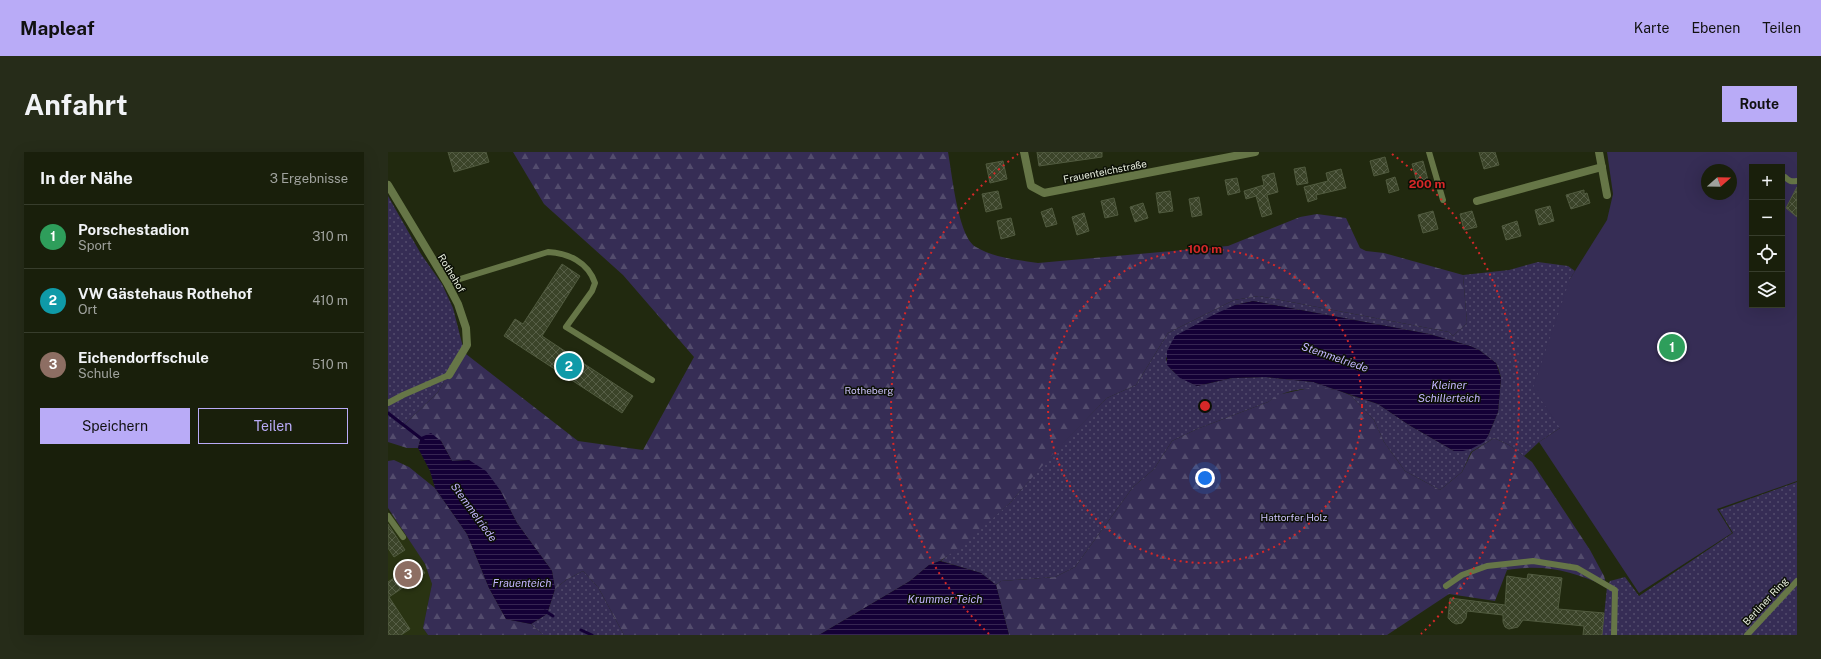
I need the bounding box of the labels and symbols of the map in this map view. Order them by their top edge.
street label: Frauenteichstraße [1062,157,1148,185]
north arrow [1701,164,1737,200]
text: 200 m [1409,177,1445,191]
text: 100 m [1188,242,1222,256]
street label: Rothehof [436,252,468,294]
pin: 1 [1659,332,1685,362]
water label: Stemmelriede [1300,340,1370,374]
pin: 2 [556,351,582,381]
water label: Kleiner Schillerteich [1418,379,1480,404]
park label: Rotheberg [845,384,893,396]
centre of rings [1198,399,1212,413]
your location [1195,468,1215,488]
water label: Stemmelriede [449,480,499,544]
park label: Hattorfer Holz [1261,511,1328,523]
pin: 3 [395,559,421,589]
street label: Berliner Ring [1740,575,1790,627]
water label: Frauenteich [493,577,551,589]
water label: Krummer Teich [908,593,982,605]

